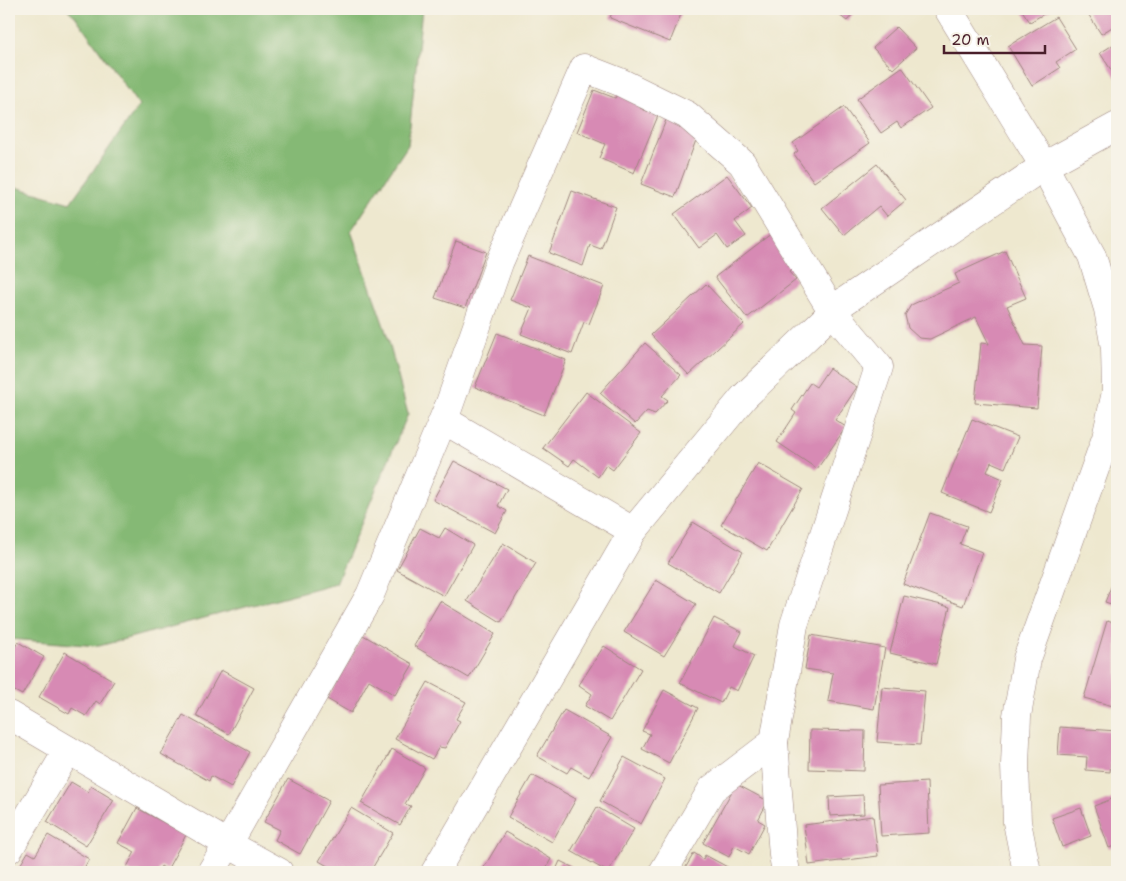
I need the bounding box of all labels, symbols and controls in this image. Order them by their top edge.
scale bar [944,22,1045,54]
text: 20 m [951,30,990,50]

